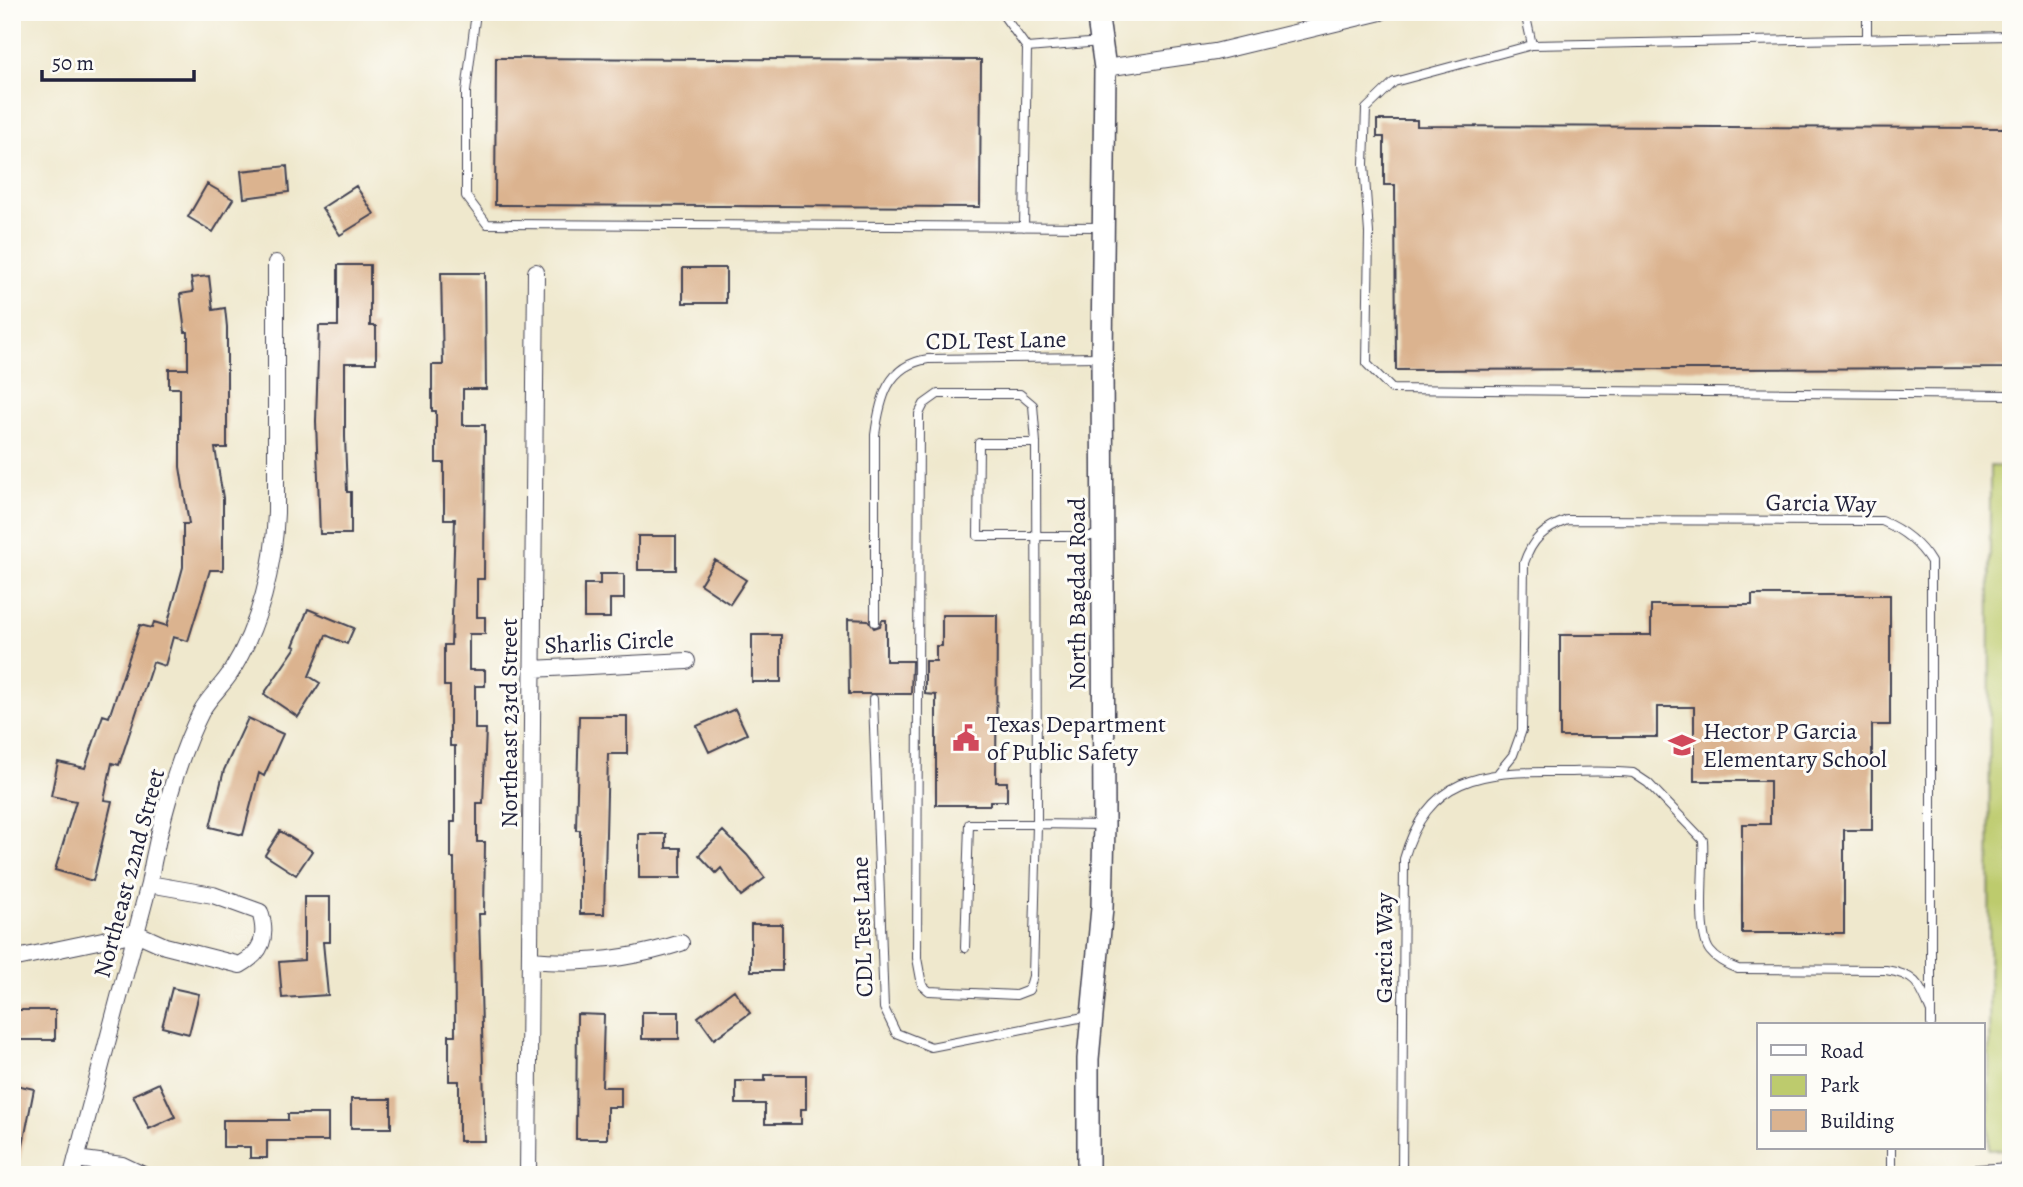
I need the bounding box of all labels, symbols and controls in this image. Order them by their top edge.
scale bar [42,38,194,82]
text: 50 m [52,49,94,77]
street label: CDL Test Lane [925,323,1067,357]
street label: Garcia Way [1765,486,1877,520]
street label: North Bagdad Road [1061,498,1093,690]
street label: Northeast 23rd Street [493,618,525,828]
street label: Sharlis Circle [543,623,675,661]
place label: Texas Department of Public Safety [987,708,1166,768]
place label: Hector P Garcia Elementary School [1703,715,1887,775]
public building icon: Texas Department of Public Safety [951,723,981,753]
school or university icon: Hector P Garcia Elementary School [1667,730,1697,760]
street label: Northeast 22nd Street [86,765,172,981]
street label: CDL Test Lane [844,856,880,998]
street label: Garcia Way [1368,892,1400,1003]
legend [1757,1023,1984,1148]
text: Road [1820,1037,1864,1065]
text: Park [1820,1071,1860,1099]
text: Building [1820,1107,1895,1135]

